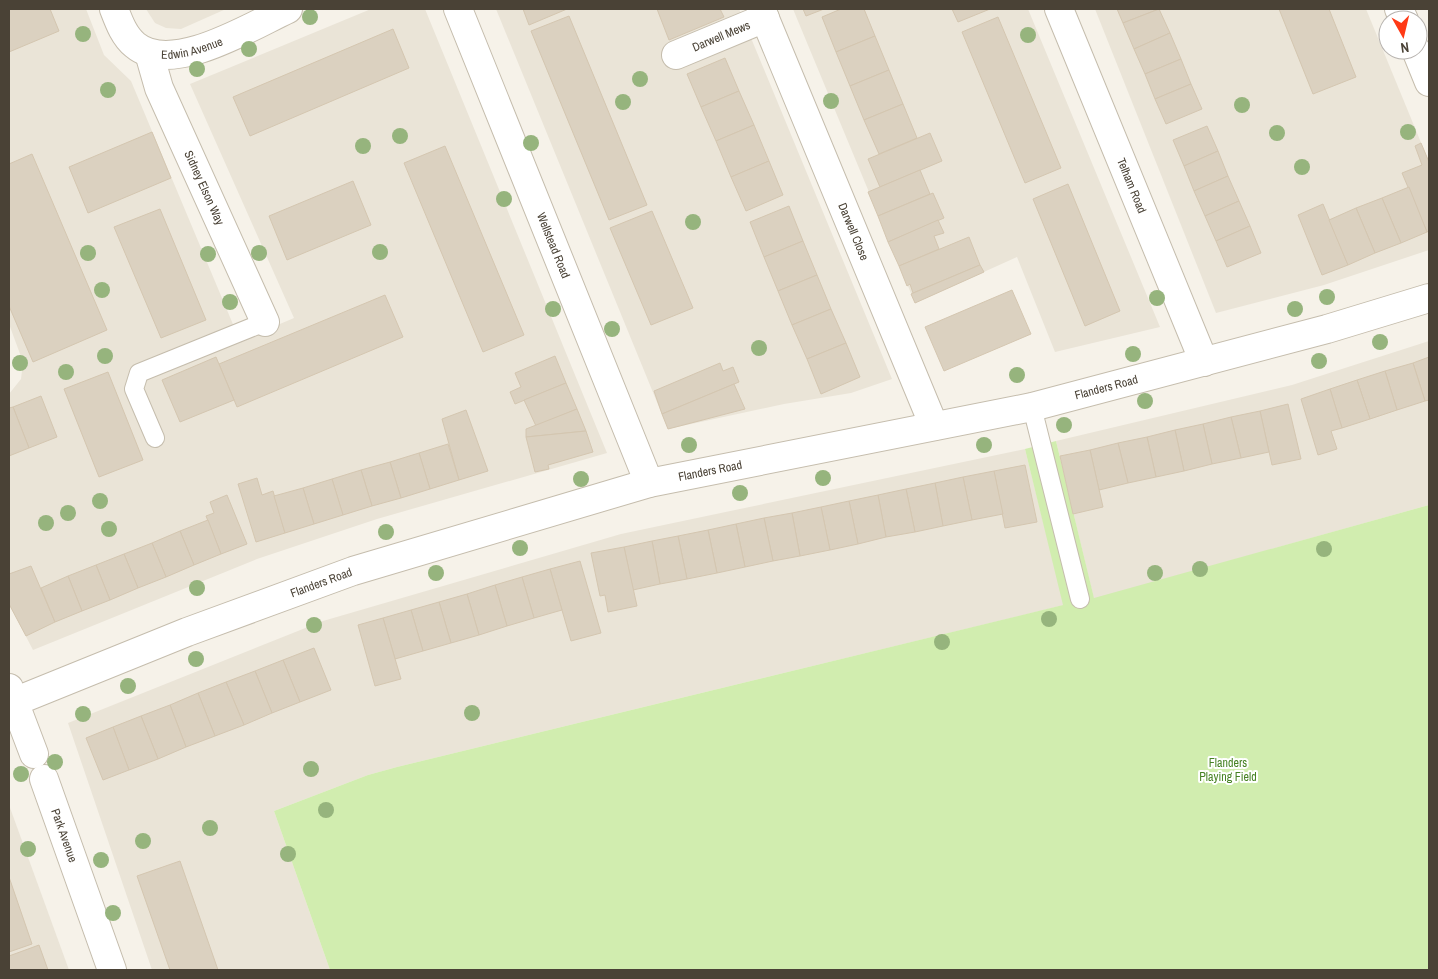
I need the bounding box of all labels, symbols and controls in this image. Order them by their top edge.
north arrow [1378,10,1428,60]
street label: Darwell Mews [690,17,753,55]
street label: Edwin Avenue [161,33,225,63]
text: N [1399,38,1410,57]
street label: Sidney Elson Way [180,148,228,228]
street label: Telham Road [1113,156,1150,216]
street label: Darwell Close [834,200,872,263]
street label: Wellstead Road [533,210,574,281]
street label: Flanders Road [1073,371,1140,403]
street label: Flanders Road [677,457,743,485]
street label: Flanders Road [288,564,354,601]
park label: Flanders Playing Field [1199,755,1257,785]
street label: Park Avenue [47,807,81,864]

